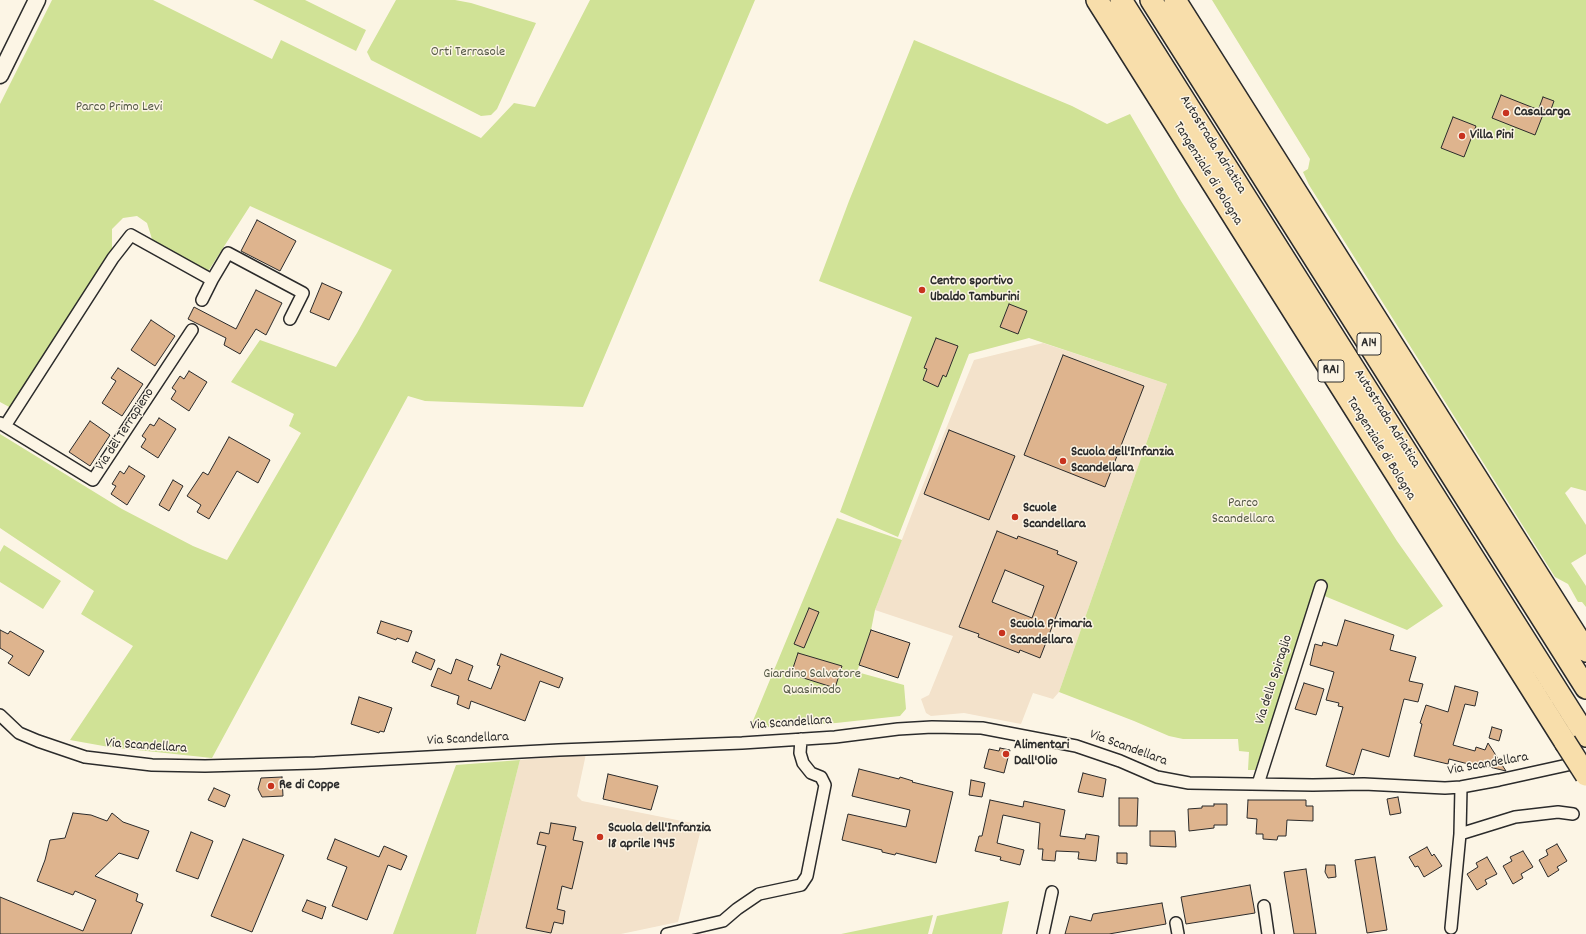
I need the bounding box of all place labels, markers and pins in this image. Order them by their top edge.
place label: CasaLarga [1514,105,1570,121]
marker: CasaLarga [1501,108,1511,118]
place label: Villa Pini [1470,128,1514,144]
marker: Villa Pini [1457,131,1467,141]
place label: Centro sportivo Ubaldo Tamburini [930,274,1019,306]
marker: Centro sportivo Ubaldo Tamburini [917,285,927,295]
place label: Scuola dell'Infanzia Scandellara [1071,445,1174,478]
marker: Scuola dell'Infanzia Scandellara [1058,456,1068,466]
place label: Scuole Scandellara [1023,501,1086,534]
marker: Scuole Scandellara [1010,512,1020,522]
place label: Scuola Primaria Scandellara [1010,617,1092,650]
marker: Scuola Primaria Scandellara [997,628,1007,638]
place label: Alimentari Dall'Olio [1014,738,1069,770]
marker: Alimentari Dall'Olio [1001,749,1011,759]
place label: Re di Coppe [279,778,340,794]
marker: Re di Coppe [266,781,276,791]
place label: Scuola dell'Infanzia 18 aprile 1945 [608,821,711,854]
marker: Scuola dell'Infanzia 18 aprile 1945 [595,832,605,842]

